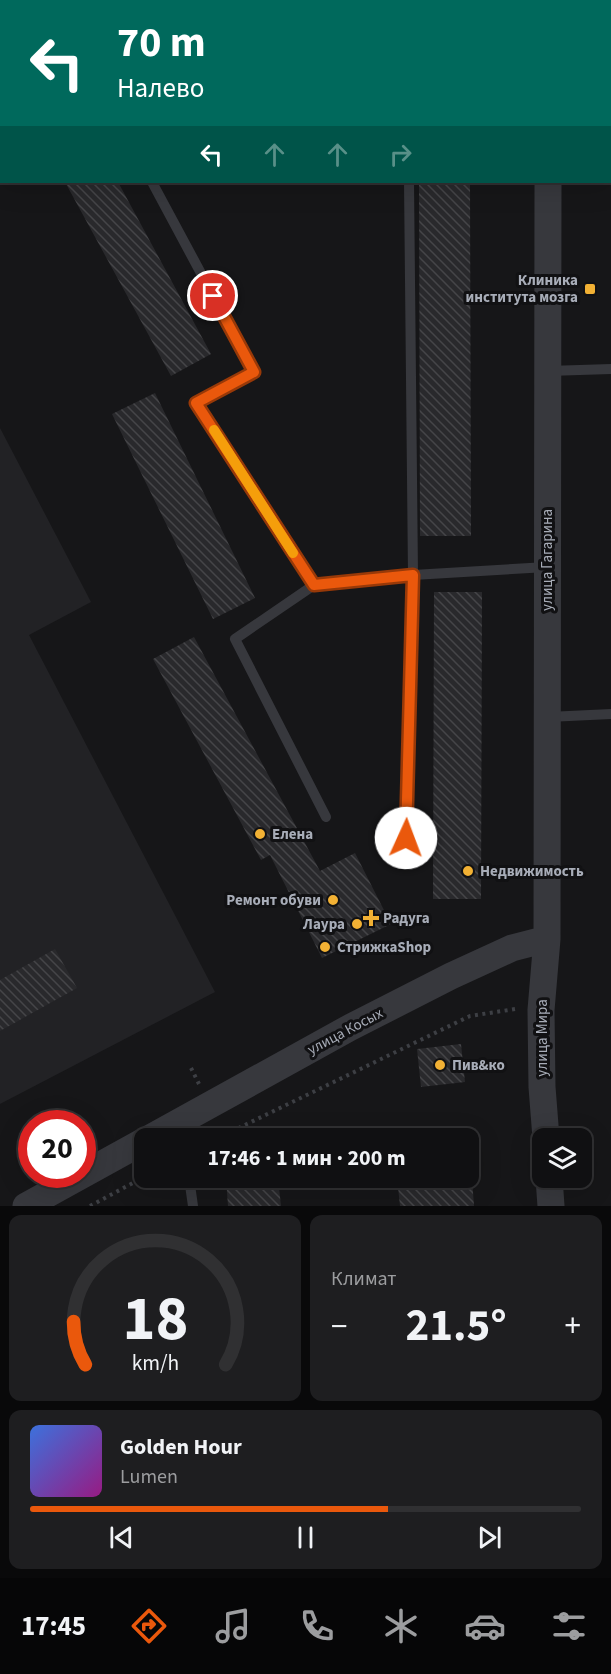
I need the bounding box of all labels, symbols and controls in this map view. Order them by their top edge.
text: 70 m [117,13,206,73]
icon: left [18,24,96,102]
text: Налево [117,69,204,108]
icon: left [195,138,228,171]
icon: ahead [258,138,291,171]
icon: ahead [321,138,354,171]
icon: right [384,138,417,171]
pin [187,270,238,321]
place label: Клиника института мозга [466,270,578,308]
icon: arrive [196,279,229,312]
marker: Клиника института мозга [583,282,597,296]
street label: улица Гагарина [537,509,558,611]
position arrow [374,806,438,870]
place label: Елена [272,824,313,845]
marker: Елена [253,827,267,841]
place label: Недвижимость [480,861,584,882]
marker: Недвижимость [461,864,475,878]
place label: Ремонт обуви [226,890,321,911]
marker: Ремонт обуви [326,893,340,907]
place label: Радуга [383,908,430,929]
marker: Радуга [364,911,378,925]
place label: Лаура [302,914,345,935]
marker: Лаура [350,917,364,931]
place label: СтрижкаShop [337,937,432,958]
marker: СтрижкаShop [318,940,332,954]
street label: улица Мира [532,999,553,1077]
street label: улица Косых [304,1003,387,1060]
place label: Пив&ко [452,1055,505,1076]
marker: Пив&ко [433,1058,447,1072]
speed limit sign: 20 [18,1110,96,1188]
map controls [532,1128,592,1188]
button: layers [532,1128,592,1188]
text: 17:46 · 1 мин · 200 m [207,1142,406,1174]
text: Климат [331,1265,397,1293]
text: 18 [122,1275,188,1364]
text: 21.5° [405,1294,507,1358]
text: − [331,1303,347,1350]
text: + [565,1303,581,1350]
text: km/h [131,1348,179,1379]
text: Golden Hour [120,1431,242,1463]
text: Lumen [120,1463,178,1491]
icon: previous [105,1521,138,1554]
icon: pause [289,1521,322,1554]
icon: next [473,1521,506,1554]
icon: directions [128,1605,170,1647]
icon: music [212,1605,254,1647]
icon: phone [296,1605,338,1647]
icon: climate [380,1605,422,1647]
icon: car [464,1605,506,1647]
icon: filters [548,1605,590,1647]
text: 17:45 [21,1607,86,1646]

